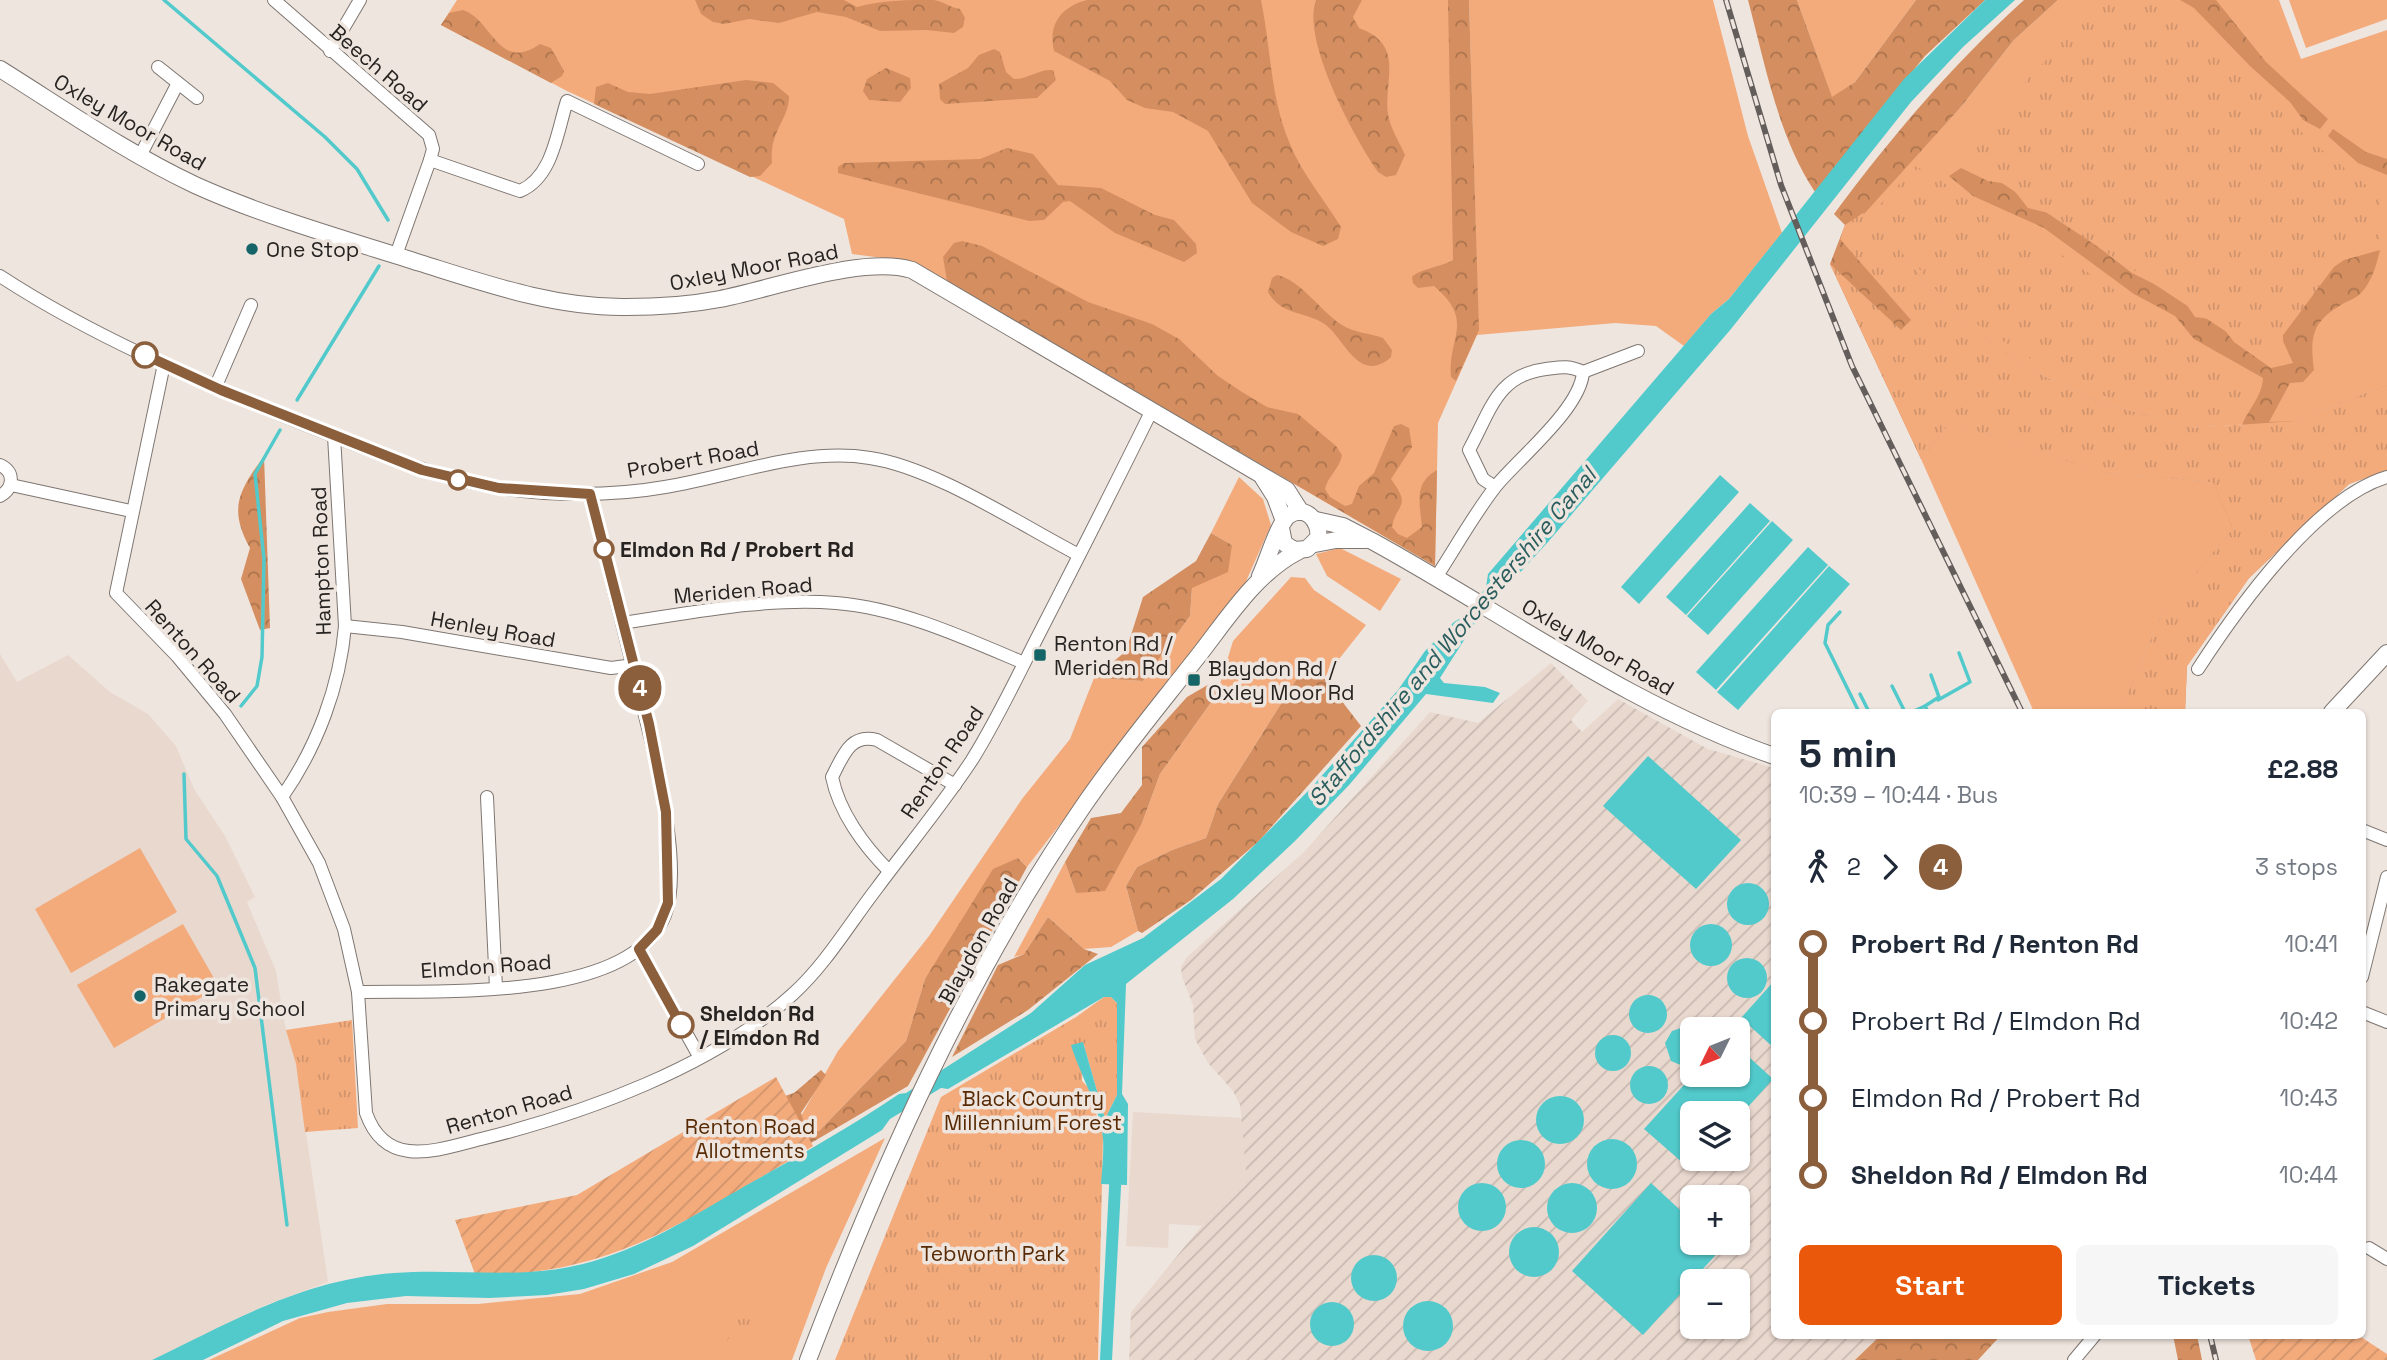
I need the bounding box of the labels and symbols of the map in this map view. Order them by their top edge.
street label: Beech Road [324,18,434,118]
street label: Oxley Moor Road [49,67,211,177]
place label: One Stop [266,236,359,263]
street label: Oxley Moor Road [667,237,841,297]
marker: One Stop [244,241,260,257]
unlabelled marker [132,342,158,368]
street label: Probert Road [625,434,761,484]
water label: Staffordshire and Worcestershire Canal [1301,460,1604,813]
unlabelled marker [448,470,468,490]
street label: Hampton Road [305,486,337,636]
place label: Elmdon Rd / Probert Rd [620,536,854,563]
marker: Elmdon Rd / Probert Rd [594,539,614,559]
street label: Meriden Road [672,570,814,610]
street label: Oxley Moor Road [1517,592,1679,702]
street label: Renton Road [139,594,247,708]
street label: Henley Road [428,605,558,653]
place label: Renton Rd / Meriden Rd [1054,630,1173,681]
marker: Renton Rd / Meriden Rd [1032,647,1048,663]
place label: Blaydon Rd / Oxley Moor Rd [1208,655,1355,706]
line badge: 4 [617,665,663,711]
marker: Blaydon Rd / Oxley Moor Rd [1186,672,1202,688]
street label: Renton Road [894,700,990,824]
street label: Blaydon Road [932,873,1024,1009]
street label: Elmdon Road [420,948,552,984]
place label: Rakegate Primary School [154,971,305,1022]
marker: Rakegate Primary School [132,988,148,1004]
place label: Sheldon Rd / Elmdon Rd [699,1000,820,1051]
marker: Sheldon Rd / Elmdon Rd [668,1012,694,1038]
north arrow [1680,1017,1750,1087]
street label: Renton Road [443,1078,575,1140]
park label: Black Country Millennium Forest [944,1085,1122,1136]
park label: Renton Road Allotments [685,1113,815,1164]
park label: Tebworth Park [920,1240,1066,1267]

